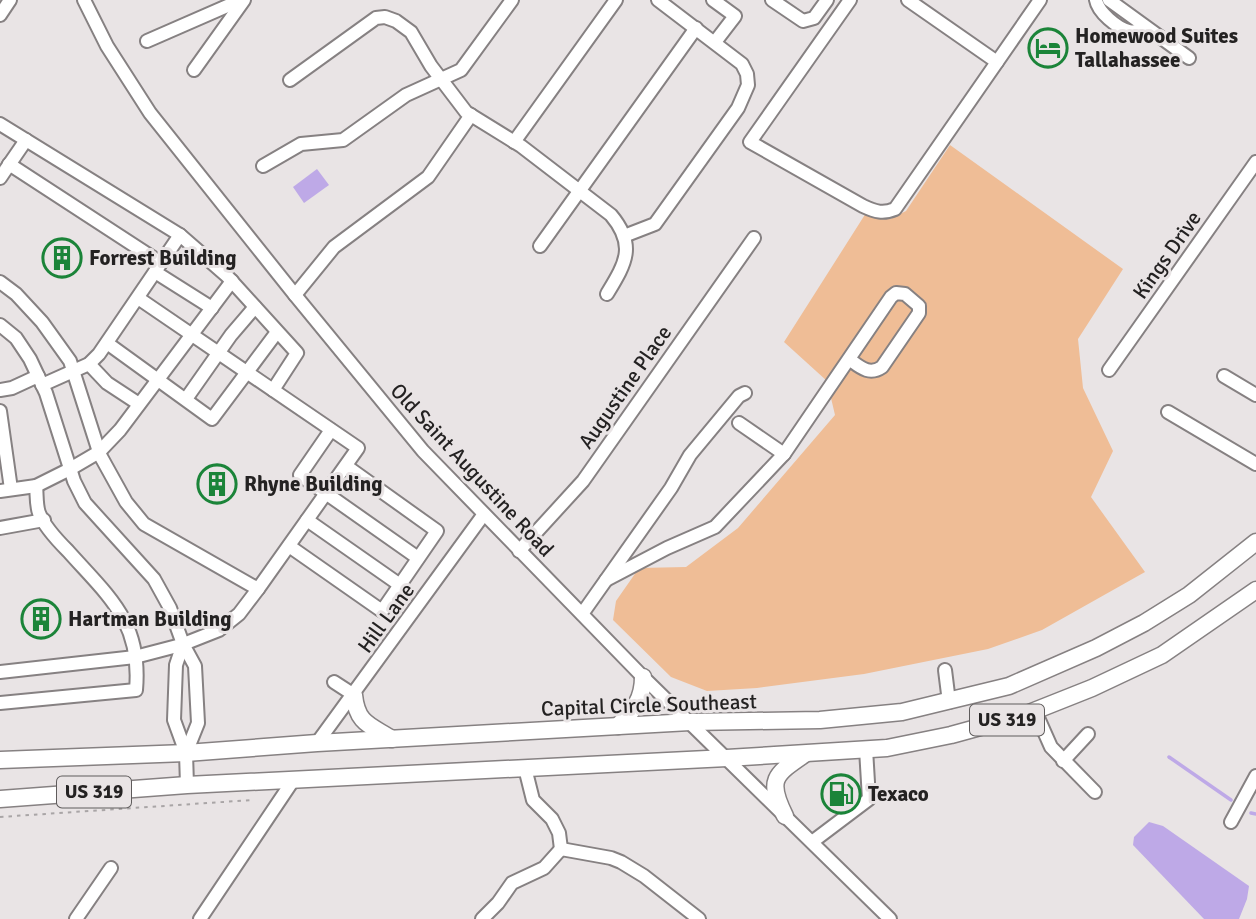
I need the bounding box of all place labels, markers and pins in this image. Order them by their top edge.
place label: Homewood Suites Tallahassee [1075,23,1238,73]
hotel icon: Homewood Suites Tallahassee [1027,27,1069,69]
building icon: Forrest Building [41,237,83,279]
place label: Forrest Building [89,245,237,271]
building icon: Rhyne Building [196,463,238,505]
place label: Rhyne Building [244,471,382,497]
building icon: Hartman Building [20,598,62,640]
place label: Hartman Building [68,606,231,632]
fuel station icon: Texaco [820,773,862,815]
place label: Texaco [868,781,929,807]

